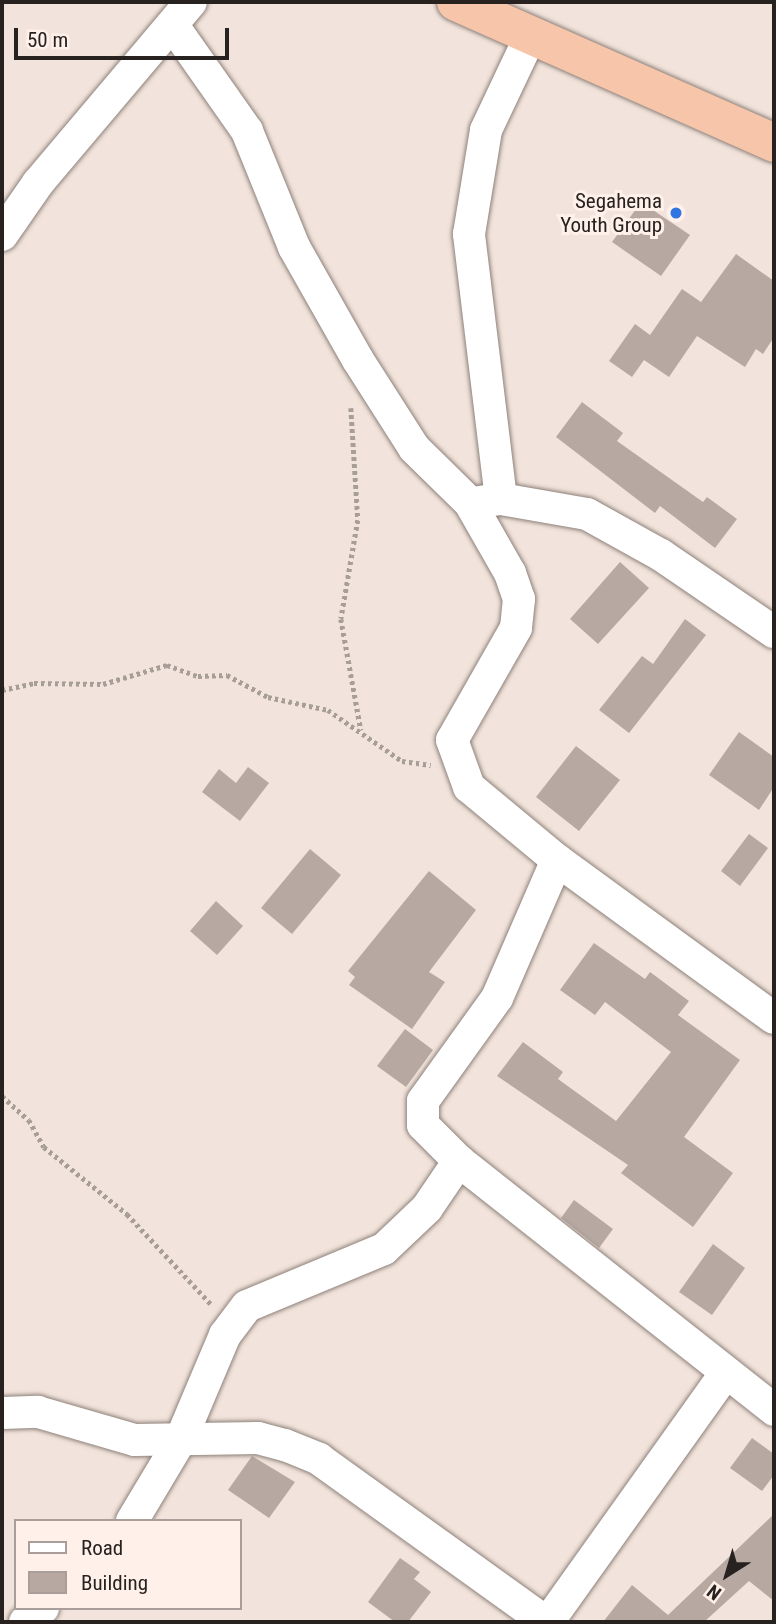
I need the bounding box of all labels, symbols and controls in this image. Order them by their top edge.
scale bar [18,14,233,58]
text: 50 m [27,28,68,52]
place label: Segahema Youth Group [560,188,662,238]
marker: Segahema Youth Group [668,205,684,221]
legend [14,1519,242,1610]
text: Road [81,1536,123,1560]
north arrow [692,1540,762,1610]
text: Building [81,1571,148,1595]
text: N [702,1579,726,1605]

